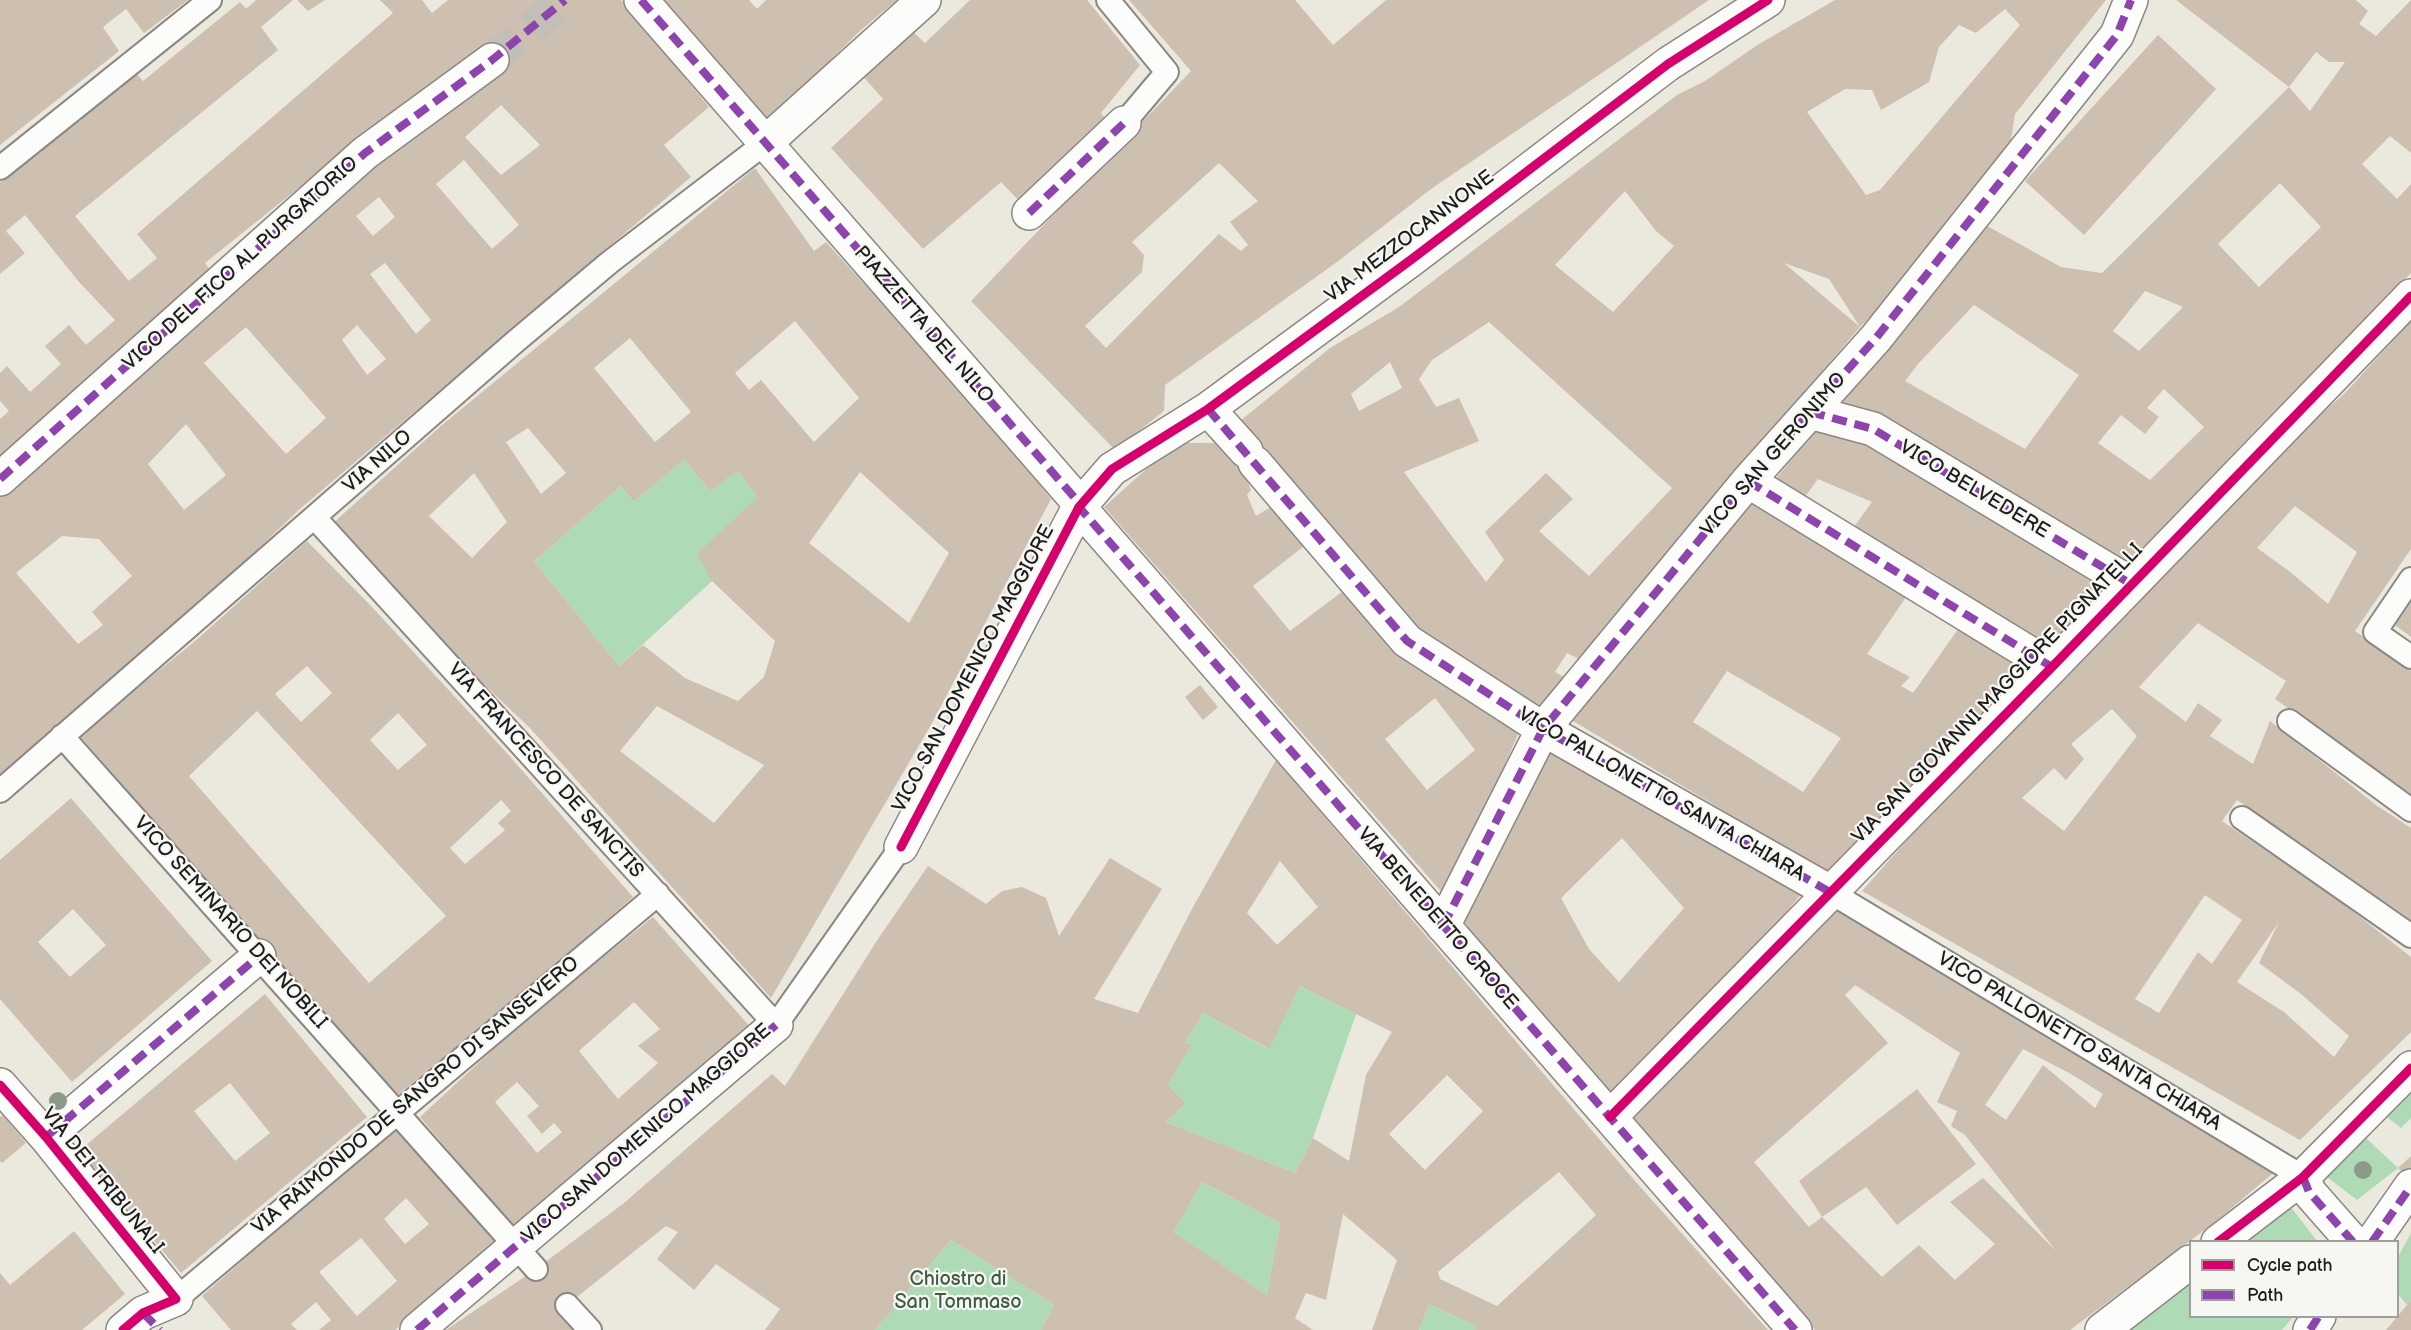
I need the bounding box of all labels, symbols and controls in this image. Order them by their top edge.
street label: VICO DEL FICO AL PURGATORIO [118,152,364,376]
street label: VIA MEZZOCANNONE [1321,166,1499,308]
street label: PIAZZETTA DEL NILO [848,242,998,408]
street label: VICO SAN GERONIMO [1696,368,1852,542]
street label: VIA NILO [339,426,417,498]
street label: VICO BELVEDERE [1895,436,2053,544]
street label: VICO SAN DOMENICO MAGGIORE [888,521,1060,817]
street label: VIA SAN GIOVANNI MAGGIORE PIGNATELLI [1848,539,2148,849]
street label: VIA FRANCESCO DE SANCTIS [442,659,648,883]
street label: VICO PALLONETTO SANTA CHIARA [1513,703,1809,887]
street label: VICO SEMINARIO DEI NOBILI [128,812,332,1034]
street label: VIA BENEDETTO CROCE [1351,823,1523,1015]
street label: VICO PALLONETTO SANTA CHIARA [1933,948,2225,1136]
street label: VIA RAIMONDO DE SANGRO DI SANSEVERO [248,952,584,1240]
street label: VICO SAN DOMENICO MAGGIORE [518,1019,776,1249]
street label: VIA DEI TRIBUNALI [36,1103,168,1259]
legend [2189,1240,2399,1318]
text: Cycle path [2247,1255,2333,1276]
park label: Chiostro di San Tommaso [894,1268,1022,1315]
text: Path [2247,1285,2283,1306]

